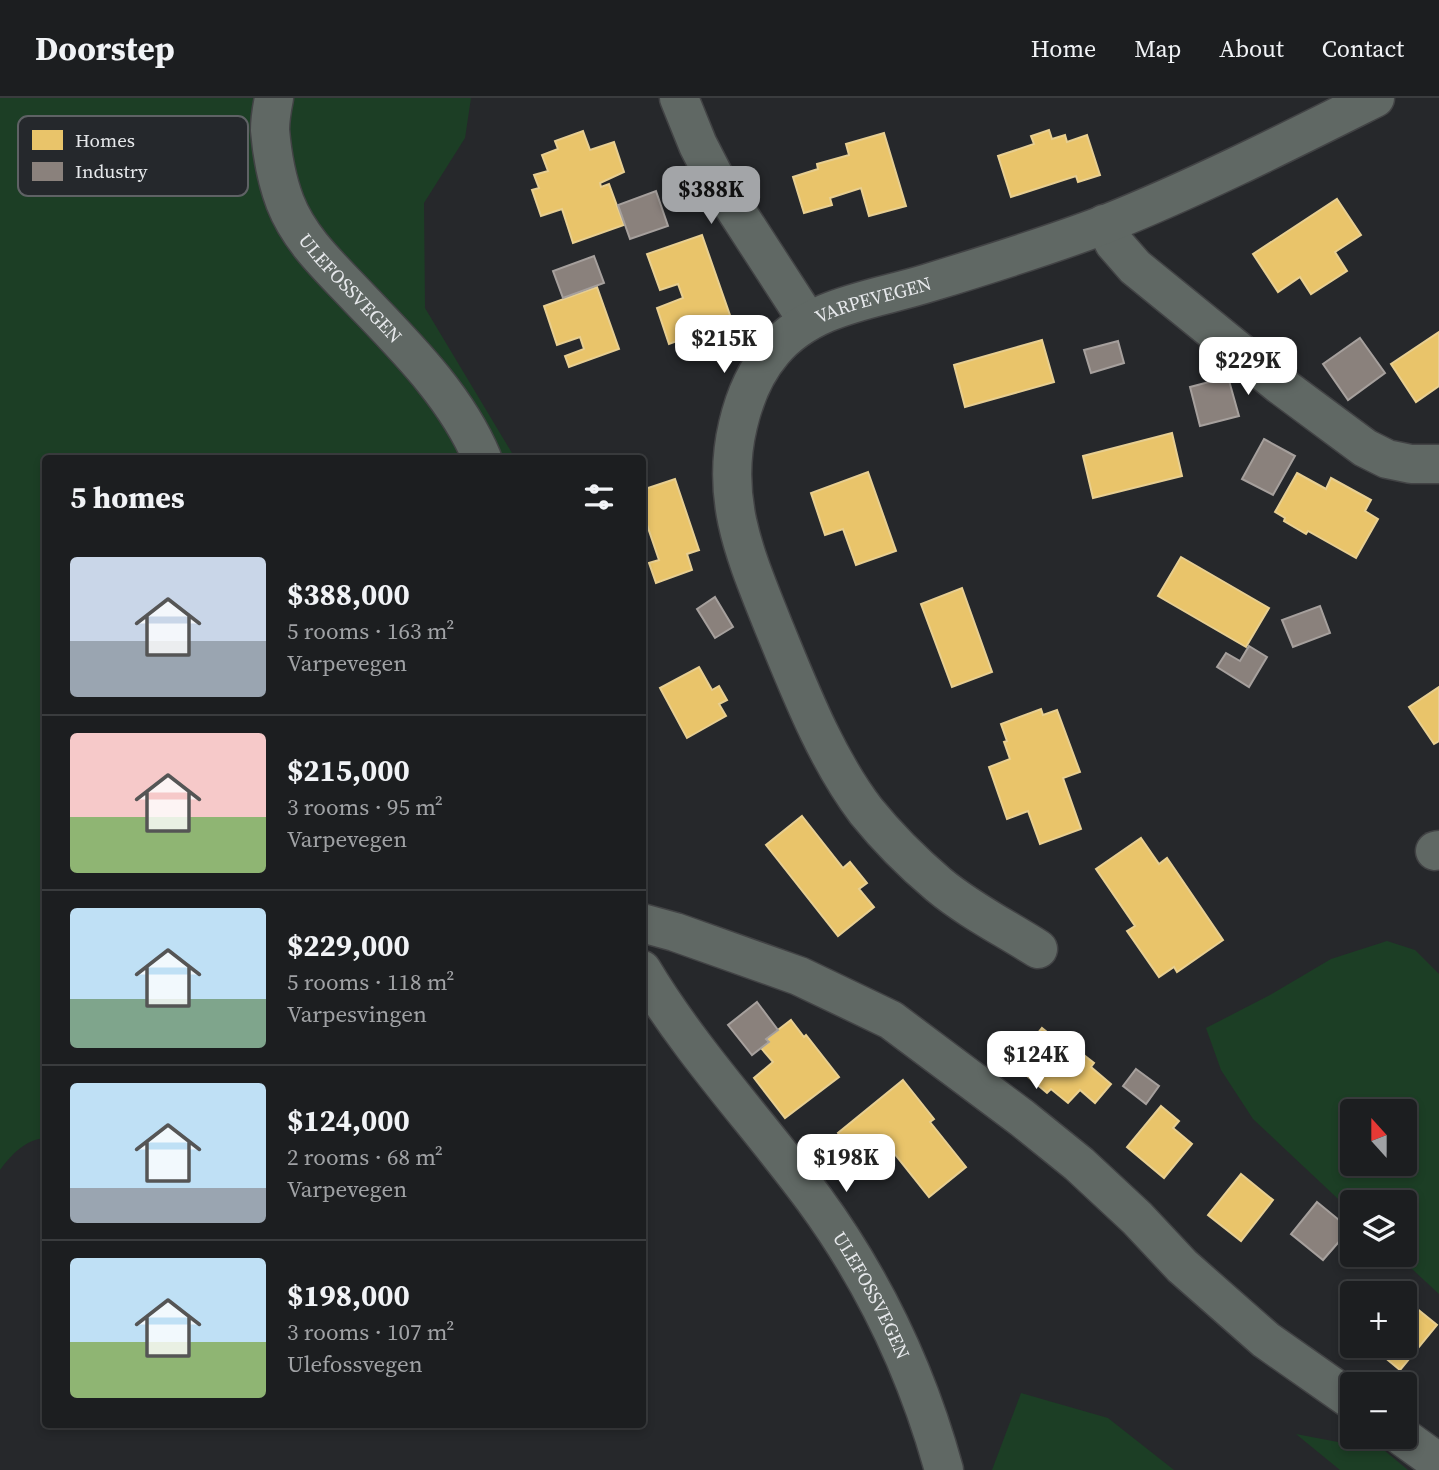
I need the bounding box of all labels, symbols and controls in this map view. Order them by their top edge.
text: Doorstep [35,26,175,71]
text: Home [1031,32,1096,65]
text: Map [1134,32,1181,65]
text: About [1219,32,1284,65]
text: Contact [1322,32,1404,65]
legend [18,116,248,196]
text: Homes [75,127,135,153]
text: Industry [75,158,148,184]
pin: $388K [662,166,760,226]
text: $388K [678,173,744,205]
street label: ULEFOSSVEGEN [293,228,408,349]
street label: VARPEVEGEN [811,270,934,329]
pin: $215K [675,316,773,375]
text: $215K [691,322,757,354]
pin: $229K [1199,338,1297,397]
text: $229K [1215,344,1281,376]
text: 5 homes [70,477,185,518]
icon: filters [580,478,618,516]
text: $388,000 [287,574,410,615]
icon: home [126,585,210,669]
text: 5 rooms · 163 m² [287,615,454,647]
text: Varpevegen [287,647,407,679]
text: $215,000 [287,750,410,791]
icon: home [126,761,210,845]
text: 3 rooms · 95 m² [287,791,443,823]
text: Varpevegen [287,823,407,855]
text: $229,000 [287,925,410,966]
icon: home [126,936,210,1020]
text: 5 rooms · 118 m² [287,966,454,998]
text: Varpesvingen [287,998,427,1030]
pin: $124K [987,1032,1085,1091]
text: $124K [1003,1038,1069,1070]
north arrow [1340,1099,1418,1176]
map controls [1340,1099,1417,1449]
text: $124,000 [287,1100,410,1141]
icon: home [126,1111,210,1195]
pin: $198K [797,1134,895,1194]
text: 2 rooms · 68 m² [287,1141,443,1173]
text: $198K [813,1141,879,1173]
text: Varpevegen [287,1173,407,1205]
button: layers [1340,1190,1417,1267]
street label: ULEFOSSVEGEN [827,1226,917,1363]
text: $198,000 [287,1275,410,1316]
button: + [1340,1281,1417,1358]
icon: home [126,1286,210,1370]
text: 3 rooms · 107 m² [287,1316,454,1348]
text: Ulefossvegen [287,1348,423,1380]
button: − [1340,1372,1417,1449]

